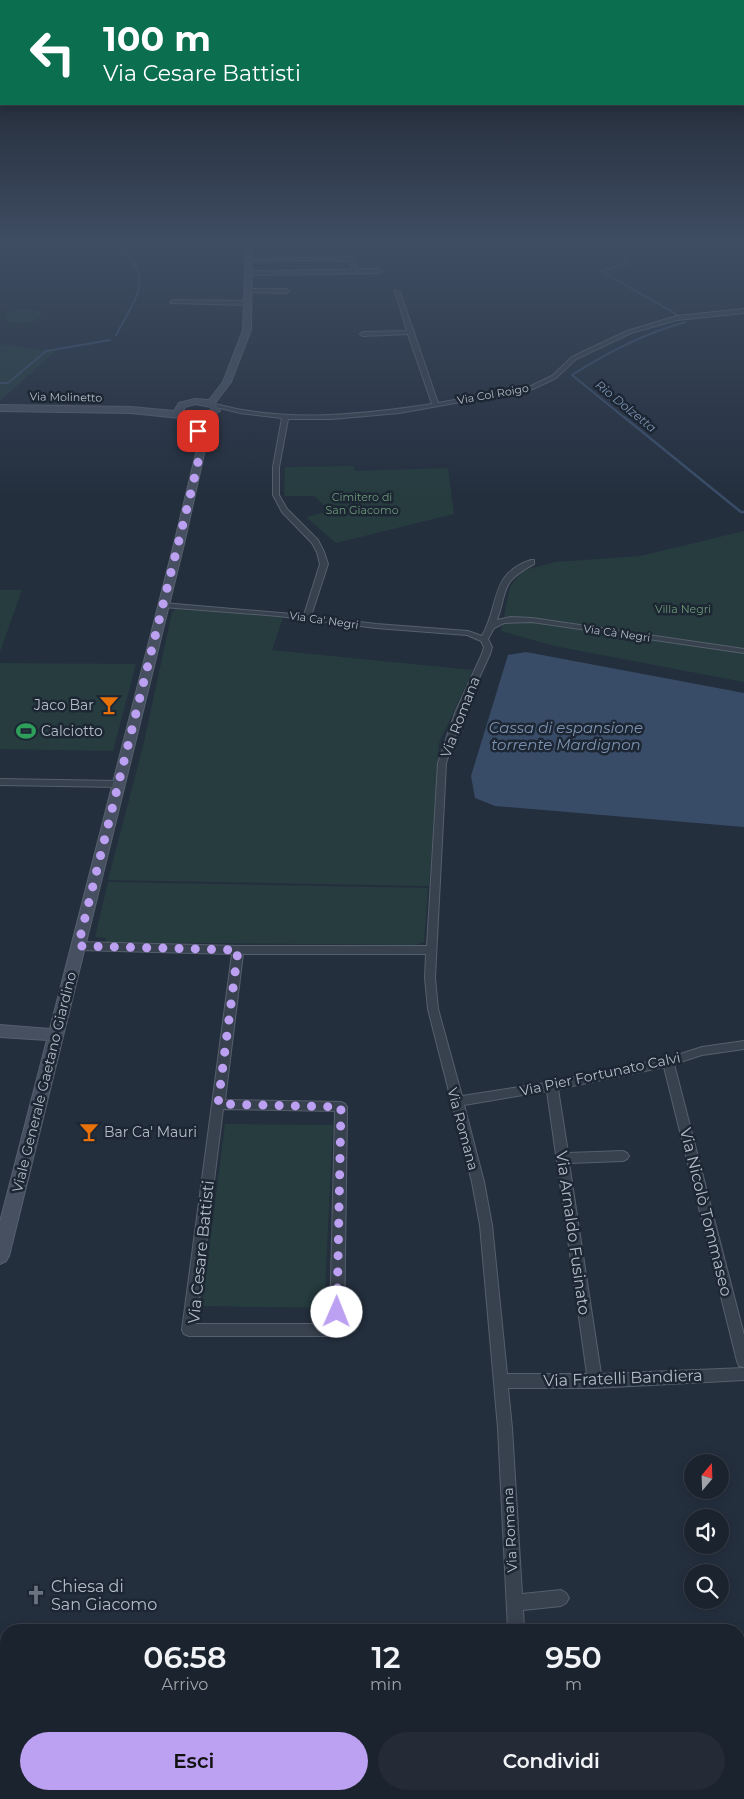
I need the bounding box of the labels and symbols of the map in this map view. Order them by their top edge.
water label: Rio Dolzetta [593,377,659,435]
street label: Via Col Roigo [456,381,530,407]
street label: Via Molinetto [30,389,103,405]
pin [177,410,219,452]
park label: Cimitero di San Giacomo [325,490,399,517]
park label: Villa Negri [655,602,711,616]
street label: Via Ca' Negri [289,608,359,632]
street label: Via Cà Negri [583,621,651,645]
street label: Via Romana [436,674,484,760]
bar icon: Jaco Bar [98,694,120,716]
place label: Jaco Bar [33,696,94,714]
water label: Cassa di espansione torrente Mardignon [489,718,643,754]
sports icon: Calciotto [15,720,37,742]
place label: Calciotto [41,722,103,740]
street label: Viale Generale Gaetano Giardino [8,970,80,1194]
street label: Via Pier Fortunato Calvi [518,1048,682,1100]
street label: Via Romana [443,1086,483,1172]
bar icon: Bar Ca' Mauri [78,1121,100,1143]
place label: Bar Ca' Mauri [104,1123,197,1141]
street label: Via Nicolò Tommaseo [676,1126,736,1298]
street label: Via Arnaldo Fusinato [552,1150,594,1316]
street label: Via Cesare Battisti [184,1179,218,1325]
position arrow [310,1285,362,1337]
street label: Via Fratelli Bandiera [543,1366,703,1390]
north arrow [684,1454,729,1499]
street label: Via Romana [499,1487,521,1573]
place label: Chiesa di San Giacomo [51,1577,157,1614]
church icon: Chiesa di San Giacomo [25,1584,47,1606]

